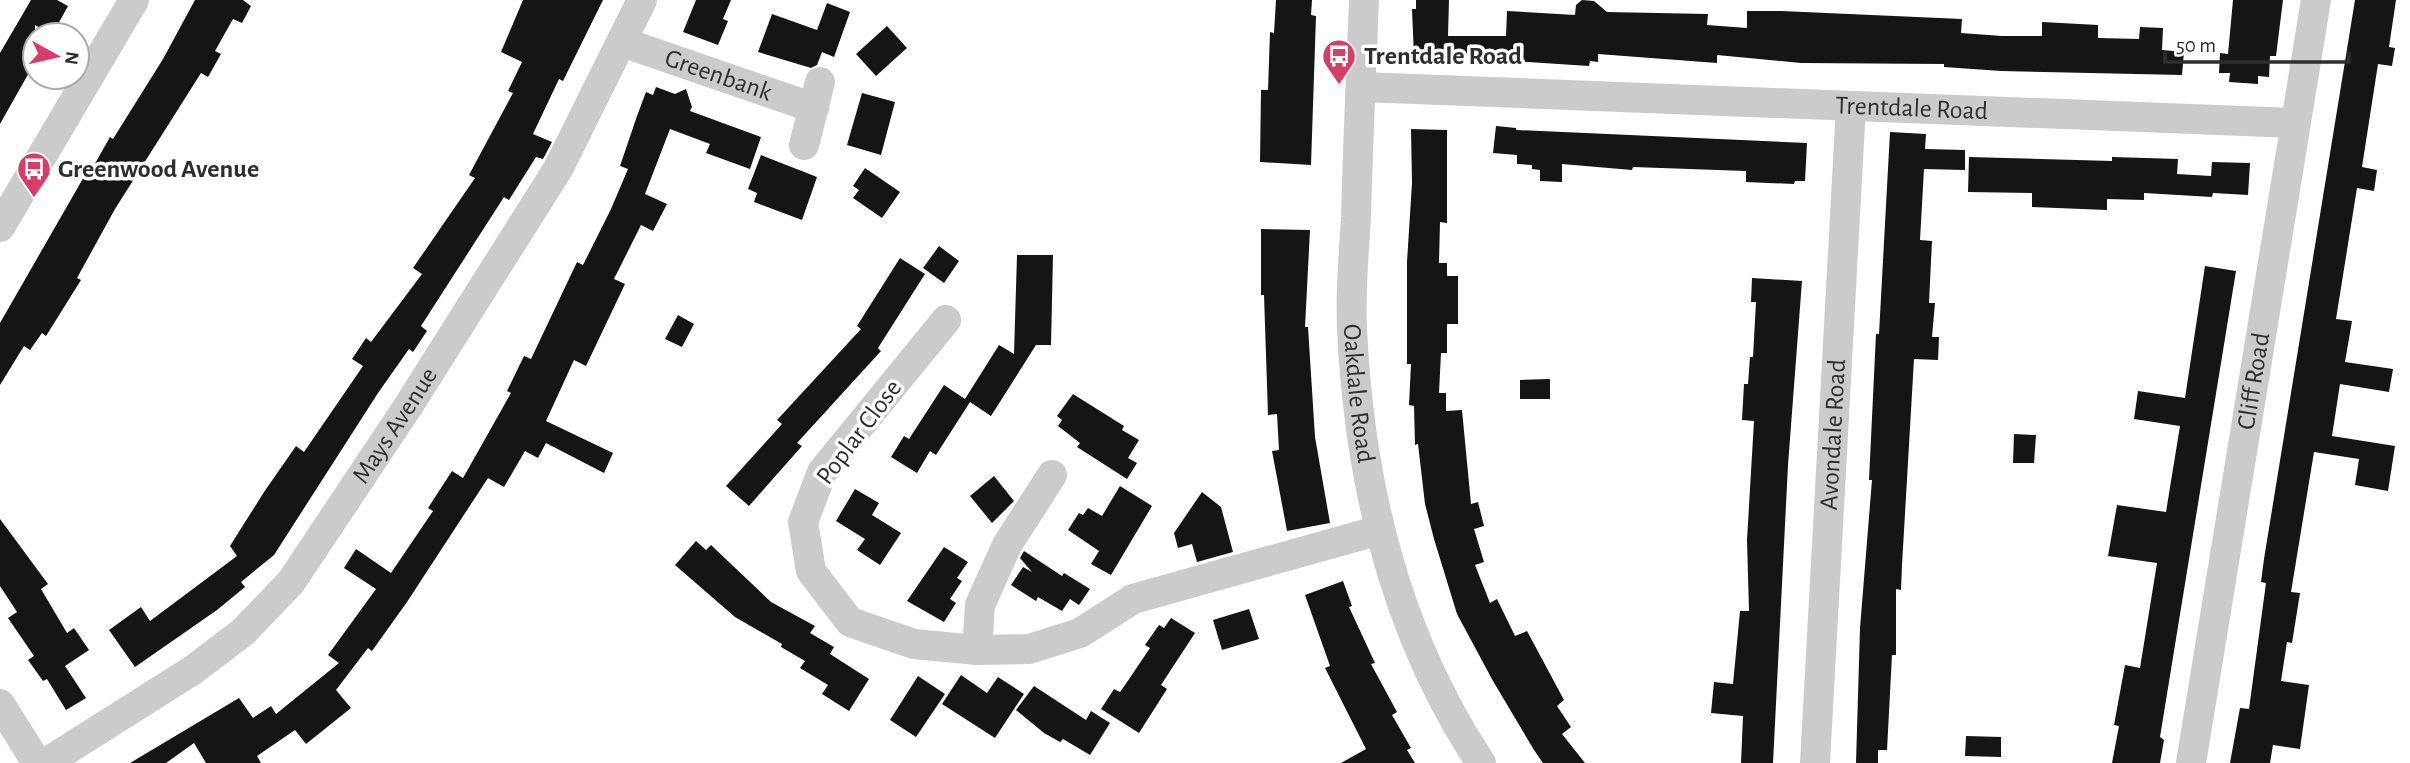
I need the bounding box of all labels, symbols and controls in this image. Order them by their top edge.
north arrow [21,21,91,91]
scale bar [2165,21,2349,65]
text: 50 m [2176,35,2216,56]
bus stop icon: Trentdale Road [1320,37,1358,86]
place label: Trentdale Road [1364,43,1522,69]
street label: Greenbank [662,45,775,106]
text: N [61,50,82,66]
street label: Trentdale Road [1835,92,1988,124]
bus stop icon: Greenwood Avenue [15,150,53,199]
place label: Greenwood Avenue [58,156,259,182]
street label: Oakdale Road [1339,323,1379,465]
street label: Cliff Road [2233,331,2274,432]
street label: Avondale Road [1816,358,1850,511]
street label: Mays Avenue [348,363,442,488]
street label: Poplar Close [811,375,907,489]

